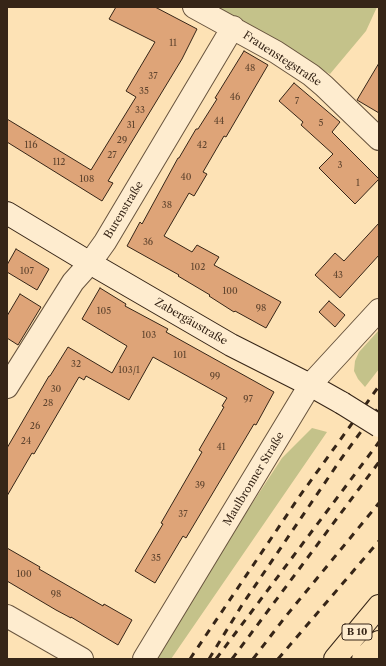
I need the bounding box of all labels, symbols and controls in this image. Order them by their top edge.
street label: Frauenstegstraße [240,29,324,89]
house number: 11 [169,38,177,48]
house number: 48 [245,63,255,73]
house number: 37 [148,71,158,81]
house number: 35 [139,86,149,96]
house number: 46 [230,92,240,102]
house number: 7 [295,96,299,106]
house number: 33 [135,105,145,115]
house number: 44 [214,116,224,126]
house number: 5 [319,118,323,128]
house number: 31 [127,120,135,130]
house number: 29 [117,135,127,145]
house number: 116 [25,140,37,150]
house number: 42 [197,140,207,150]
house number: 27 [107,150,117,160]
house number: 112 [53,157,65,167]
house number: 3 [338,160,342,170]
house number: 40 [181,172,191,182]
house number: 108 [80,174,94,184]
house number: 1 [356,178,360,188]
street label: Burenstraße [102,179,146,241]
house number: 38 [162,200,172,210]
house number: 36 [143,237,153,247]
house number: 102 [191,262,205,272]
house number: 107 [20,266,34,276]
house number: 43 [333,270,343,280]
house number: 100 [222,286,238,296]
street label: Zabergäustraße [152,296,230,348]
house number: 98 [256,303,266,313]
house number: 105 [97,306,111,316]
house number: 103 [142,330,156,340]
house number: 101 [173,350,187,360]
house number: 32 [71,359,81,369]
house number: 103/1 [118,365,140,375]
house number: 99 [210,371,220,381]
house number: 30 [51,384,61,394]
house number: 97 [243,394,253,404]
house number: 28 [43,398,53,408]
house number: 26 [30,421,40,431]
street label: Maulbronner Straße [221,430,287,528]
house number: 24 [21,436,31,446]
house number: 41 [217,442,225,452]
house number: 39 [195,480,205,490]
house number: 37 [178,509,188,519]
house number: 35 [151,553,161,563]
house number: 100 [16,569,32,579]
house number: 98 [51,589,61,599]
road number: B 10 [342,624,372,640]

